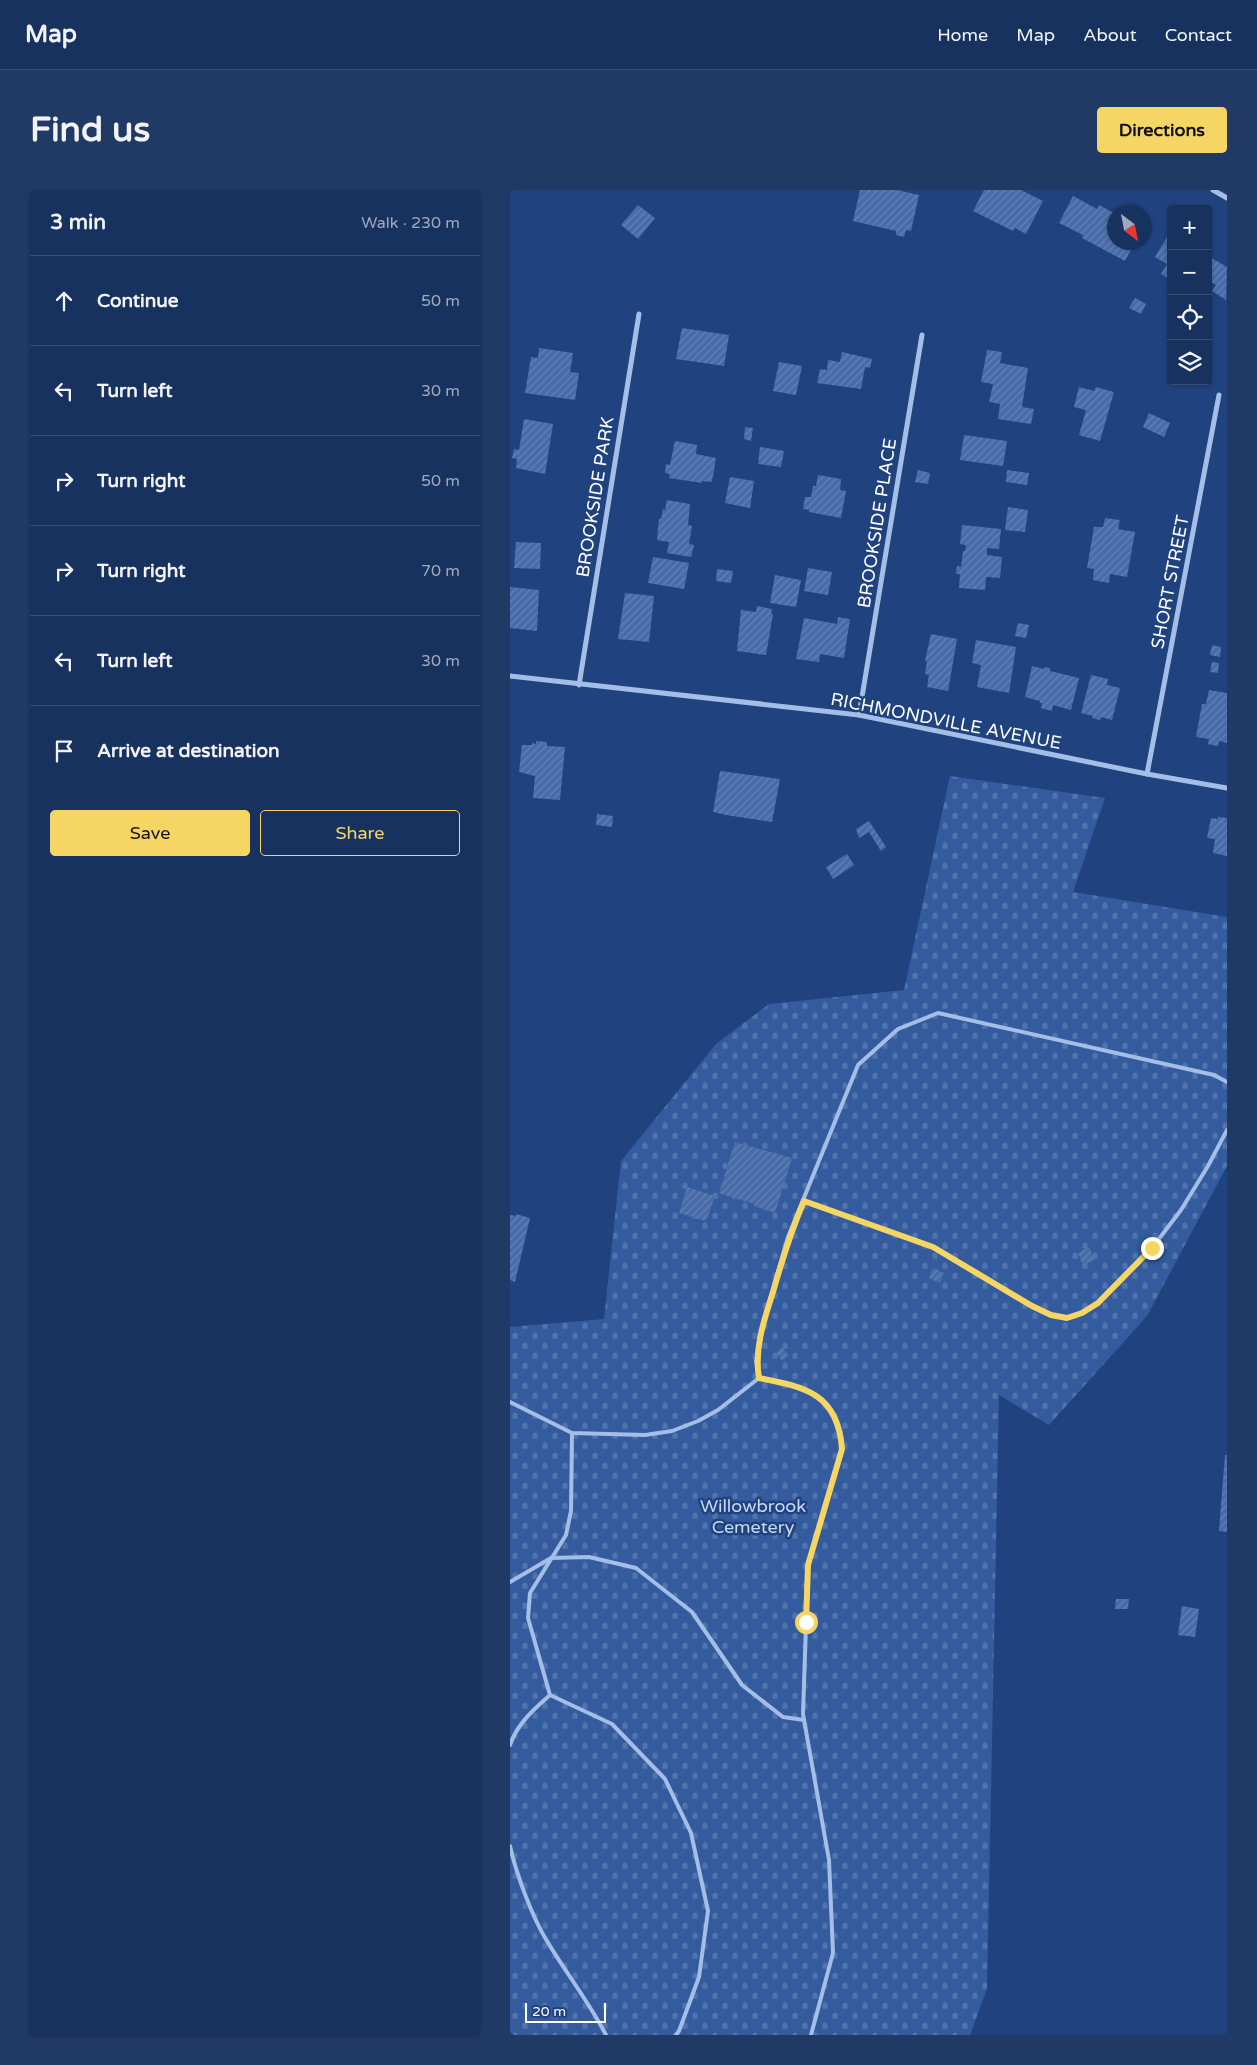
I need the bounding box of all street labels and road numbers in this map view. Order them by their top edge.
street label: BROOKSIDE PARK [571,415,619,579]
street label: BROOKSIDE PLACE [853,436,901,610]
street label: SHORT STREET [1146,513,1194,651]
street label: RICHMONDVILLE AVENUE [829,688,1063,754]

